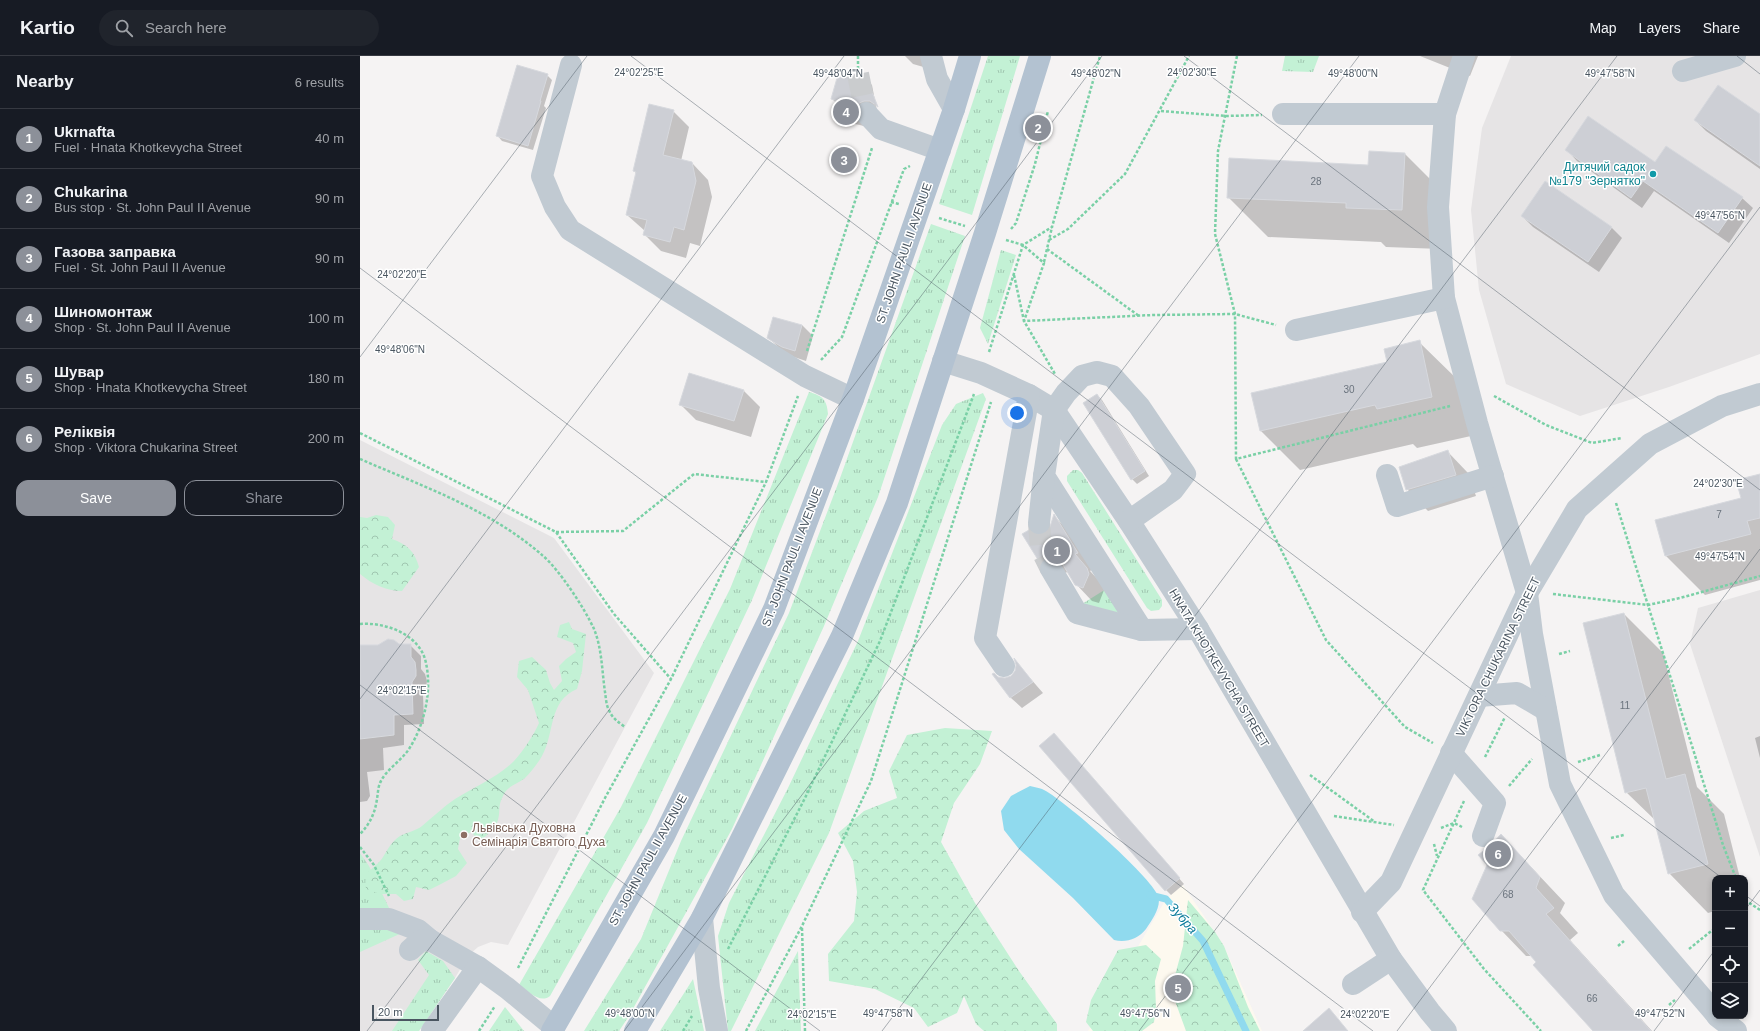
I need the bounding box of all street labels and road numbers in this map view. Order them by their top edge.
street label: ST. JOHN PAUL II AVENUE [873,181,935,325]
street label: ST. JOHN PAUL II AVENUE [759,485,825,629]
street label: VIKTORA CHUKARINA STREET [1453,574,1543,739]
street label: HNATA KHOTKEVYCHA STREET [1166,586,1272,750]
street label: ST. JOHN PAUL II AVENUE [606,792,690,928]

